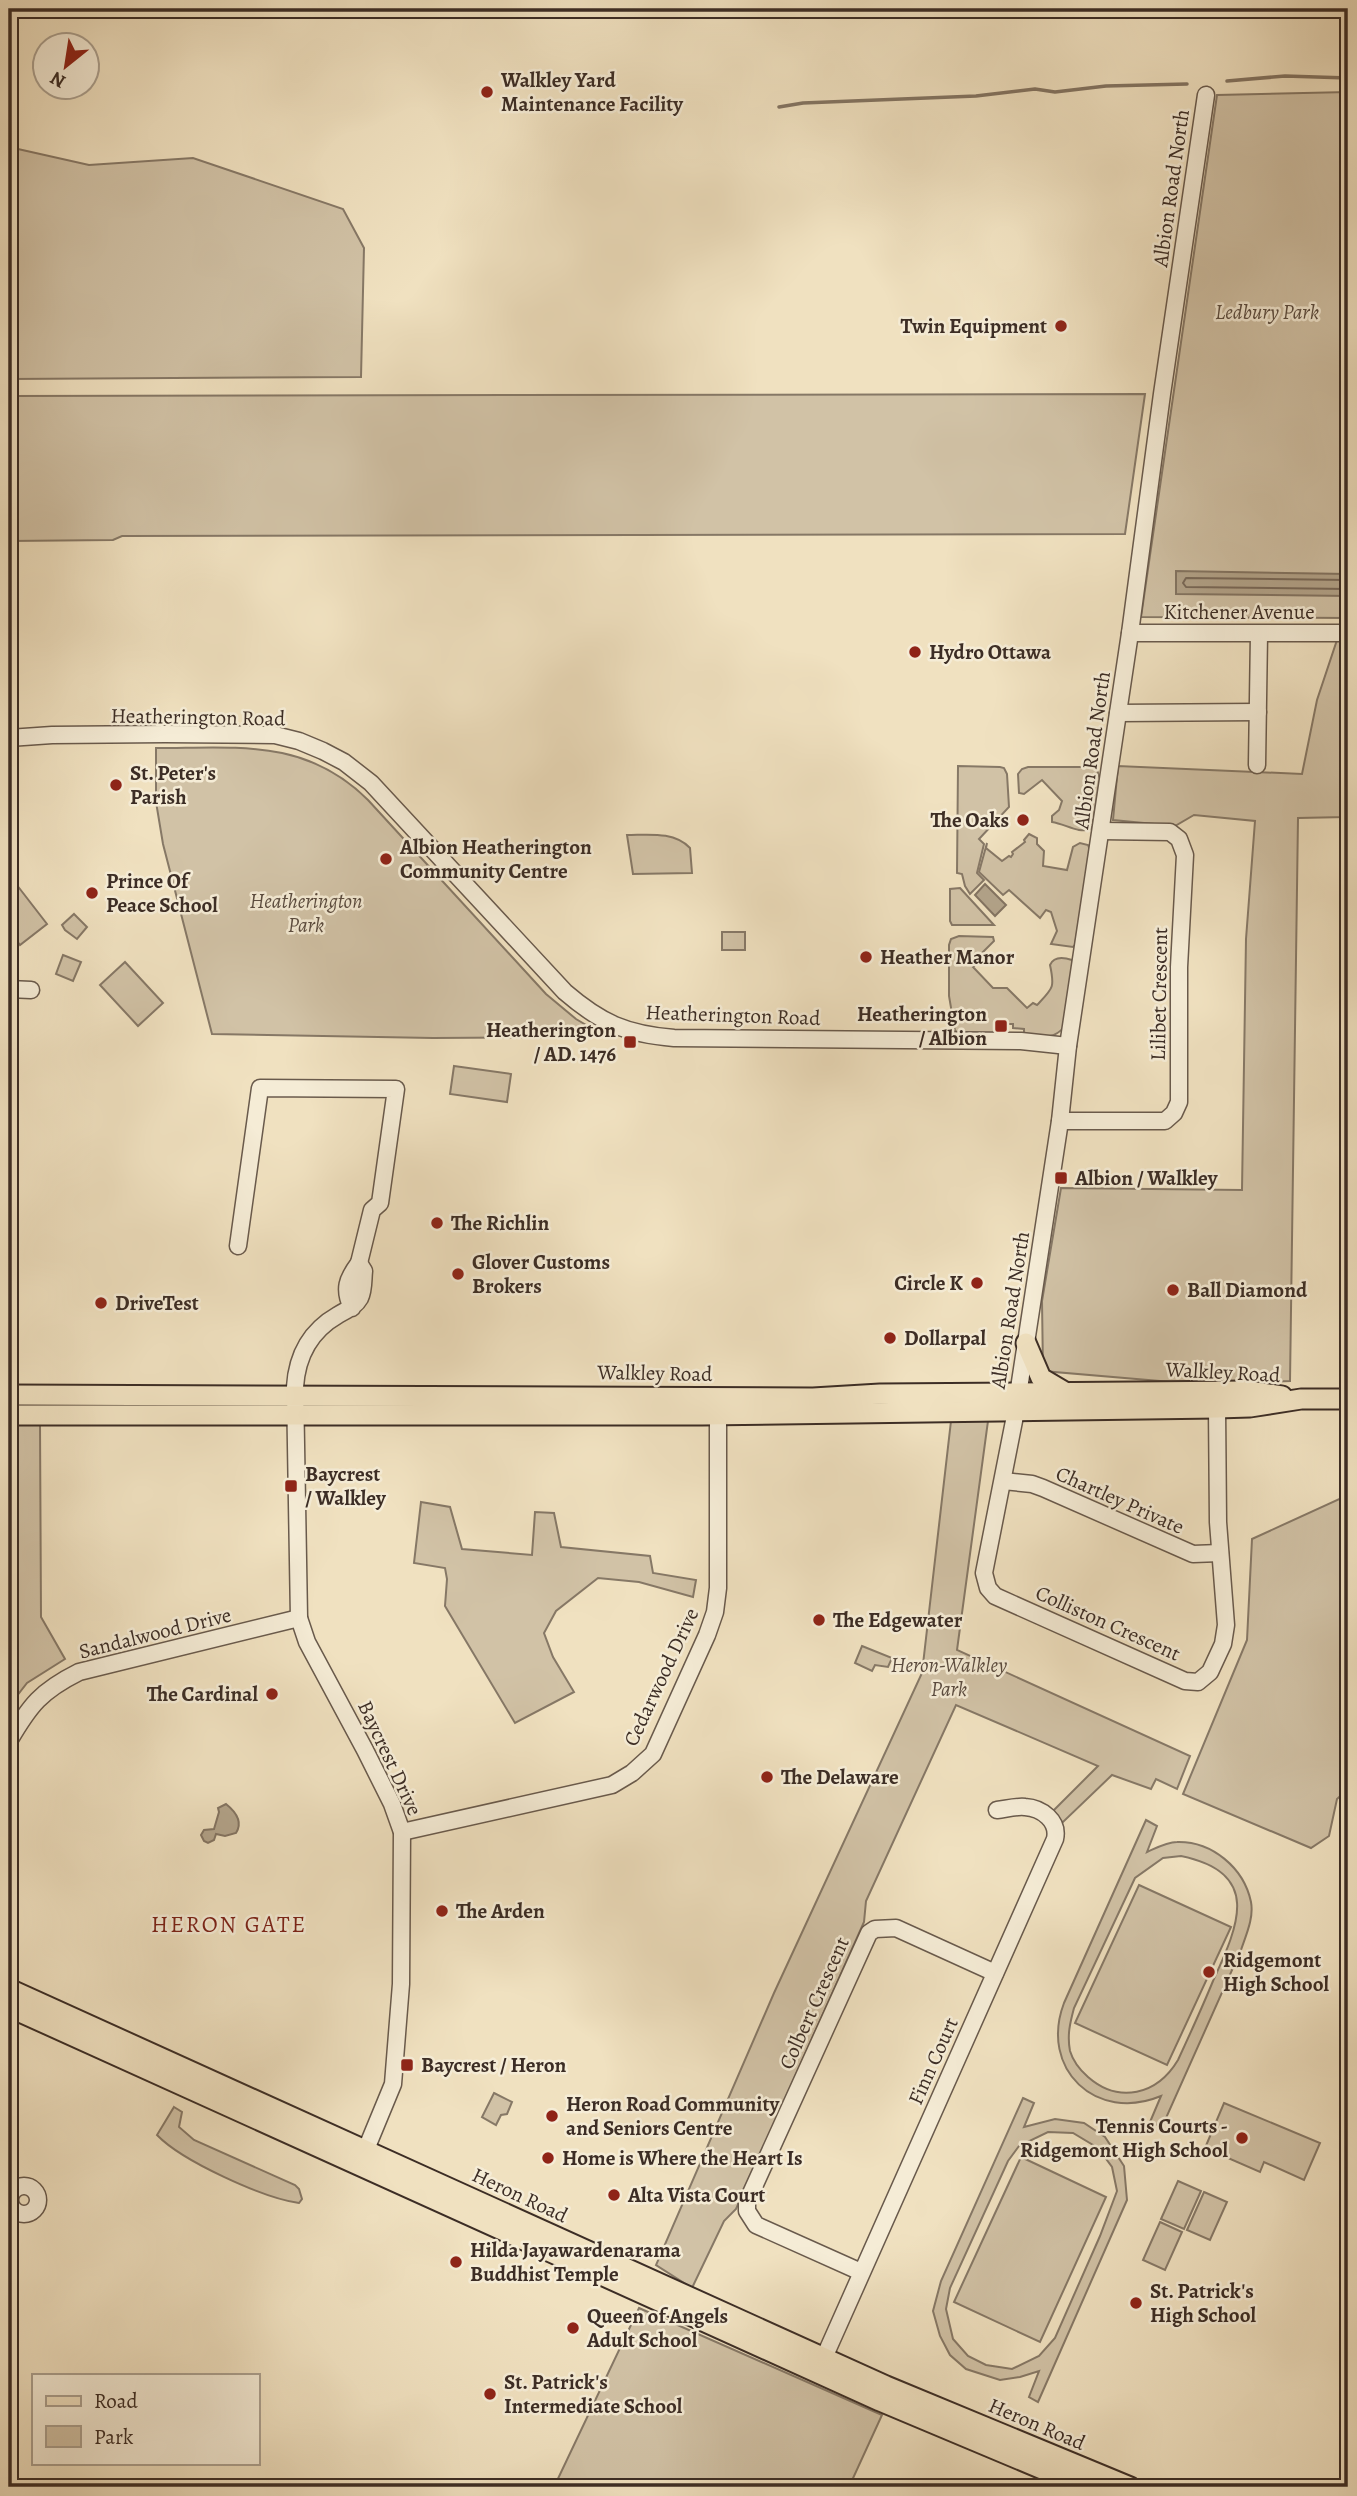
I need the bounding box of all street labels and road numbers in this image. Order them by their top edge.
street label: Albion Road North [1146,107,1196,270]
street label: Kitchener Avenue [1163,598,1315,626]
street label: Albion Road North [1067,669,1117,832]
street label: Heatherington Road [110,701,286,733]
street label: Lilibet Crescent [1144,927,1174,1061]
street label: Heatherington Road [645,998,822,1032]
street label: Albion Road North [984,1229,1036,1392]
street label: Walkley Road [1164,1355,1282,1389]
street label: Walkley Road [596,1358,713,1388]
street label: Chartley Private [1051,1459,1189,1541]
street label: Colliston Crescent [1031,1579,1185,1667]
street label: Sandalwood Drive [76,1601,234,1665]
street label: Cedarwood Drive [617,1603,705,1751]
street label: Baycrest Drive [351,1696,429,1820]
street label: Colbert Crescent [772,1932,856,2074]
street label: Finn Court [901,2013,965,2109]
street label: Heron Road [468,2161,573,2230]
street label: Heron Road [984,2391,1090,2457]

